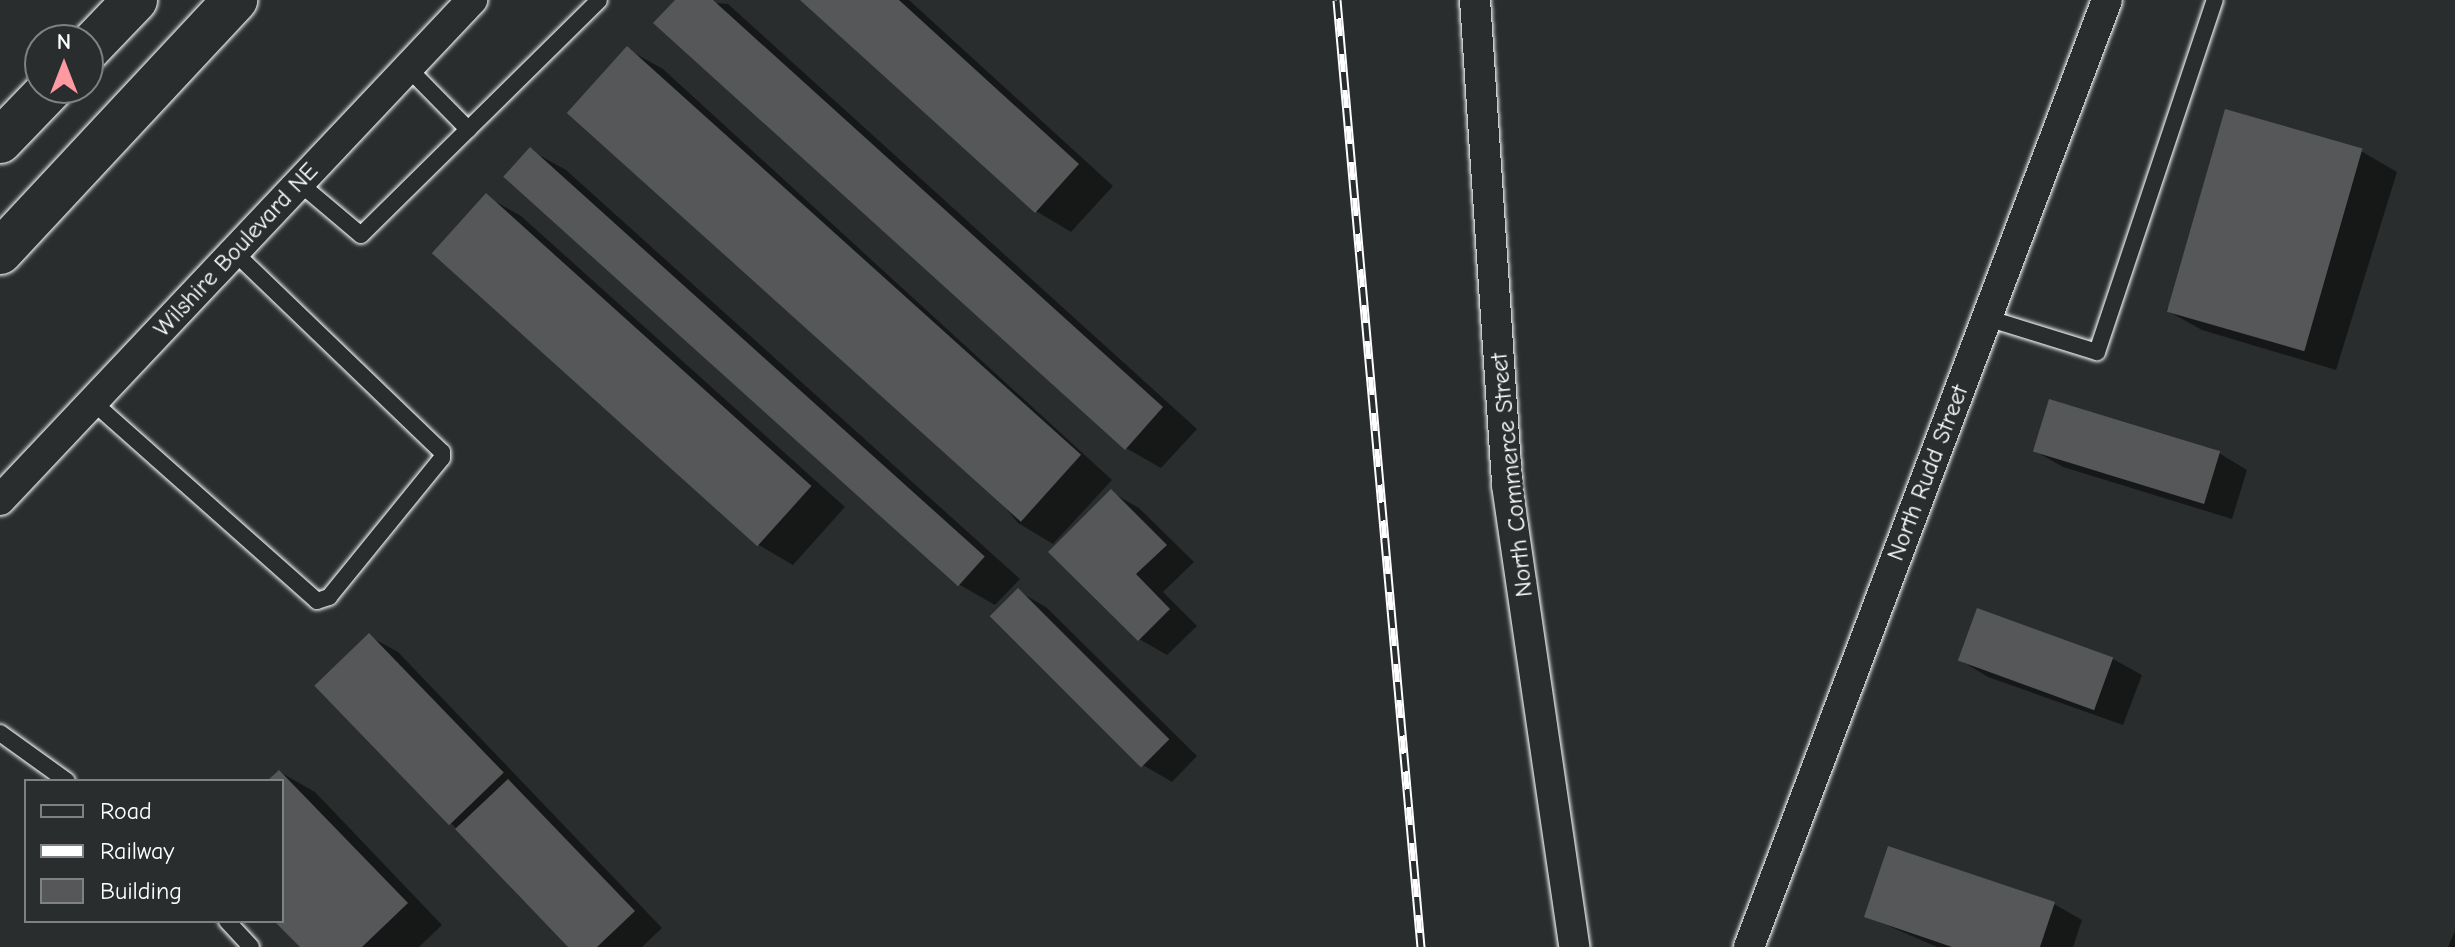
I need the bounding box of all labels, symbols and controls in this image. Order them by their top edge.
north arrow [24,24,104,104]
text: N [57,29,71,55]
street label: Wilshire Boulevard NE [148,157,324,343]
street label: North Commerce Street [1485,351,1539,599]
street label: North Rudd Street [1881,381,1975,565]
legend [24,779,284,923]
text: Road [100,797,152,825]
text: Railway [100,837,174,865]
text: Building [100,877,182,905]

